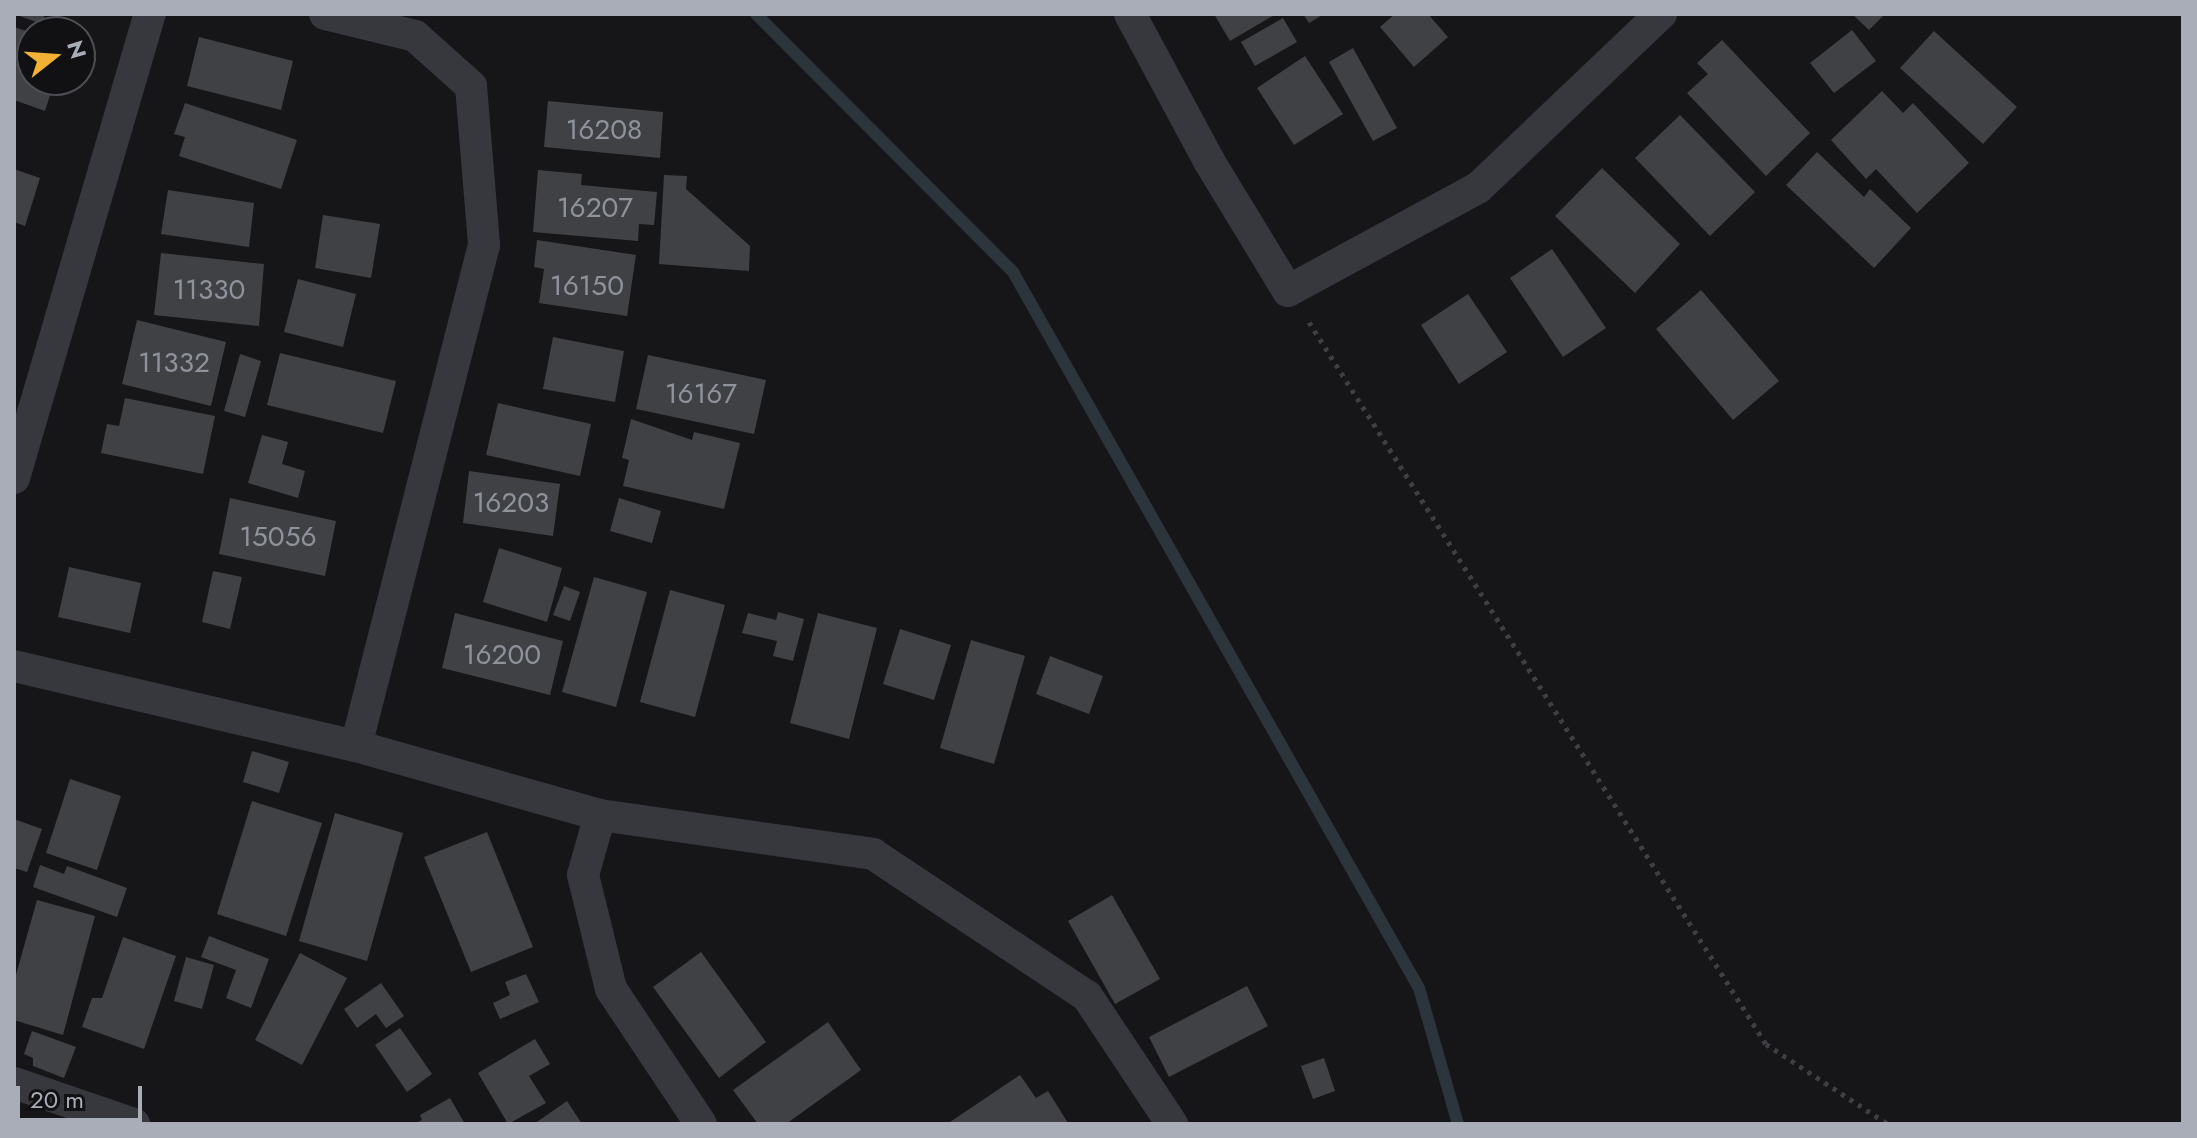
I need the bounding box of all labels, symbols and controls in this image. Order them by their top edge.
north arrow [16,16,96,96]
text: N [59,37,95,63]
house number: 16208 [566,113,642,147]
house number: 16207 [557,191,633,225]
house number: 16150 [550,269,624,303]
house number: 11330 [173,273,245,307]
house number: 11332 [138,346,210,380]
house number: 16167 [665,377,737,411]
house number: 16203 [473,486,549,520]
house number: 15056 [239,520,317,554]
house number: 16200 [463,638,541,672]
scale bar [20,1070,146,1120]
text: 20 m [30,1082,84,1117]

